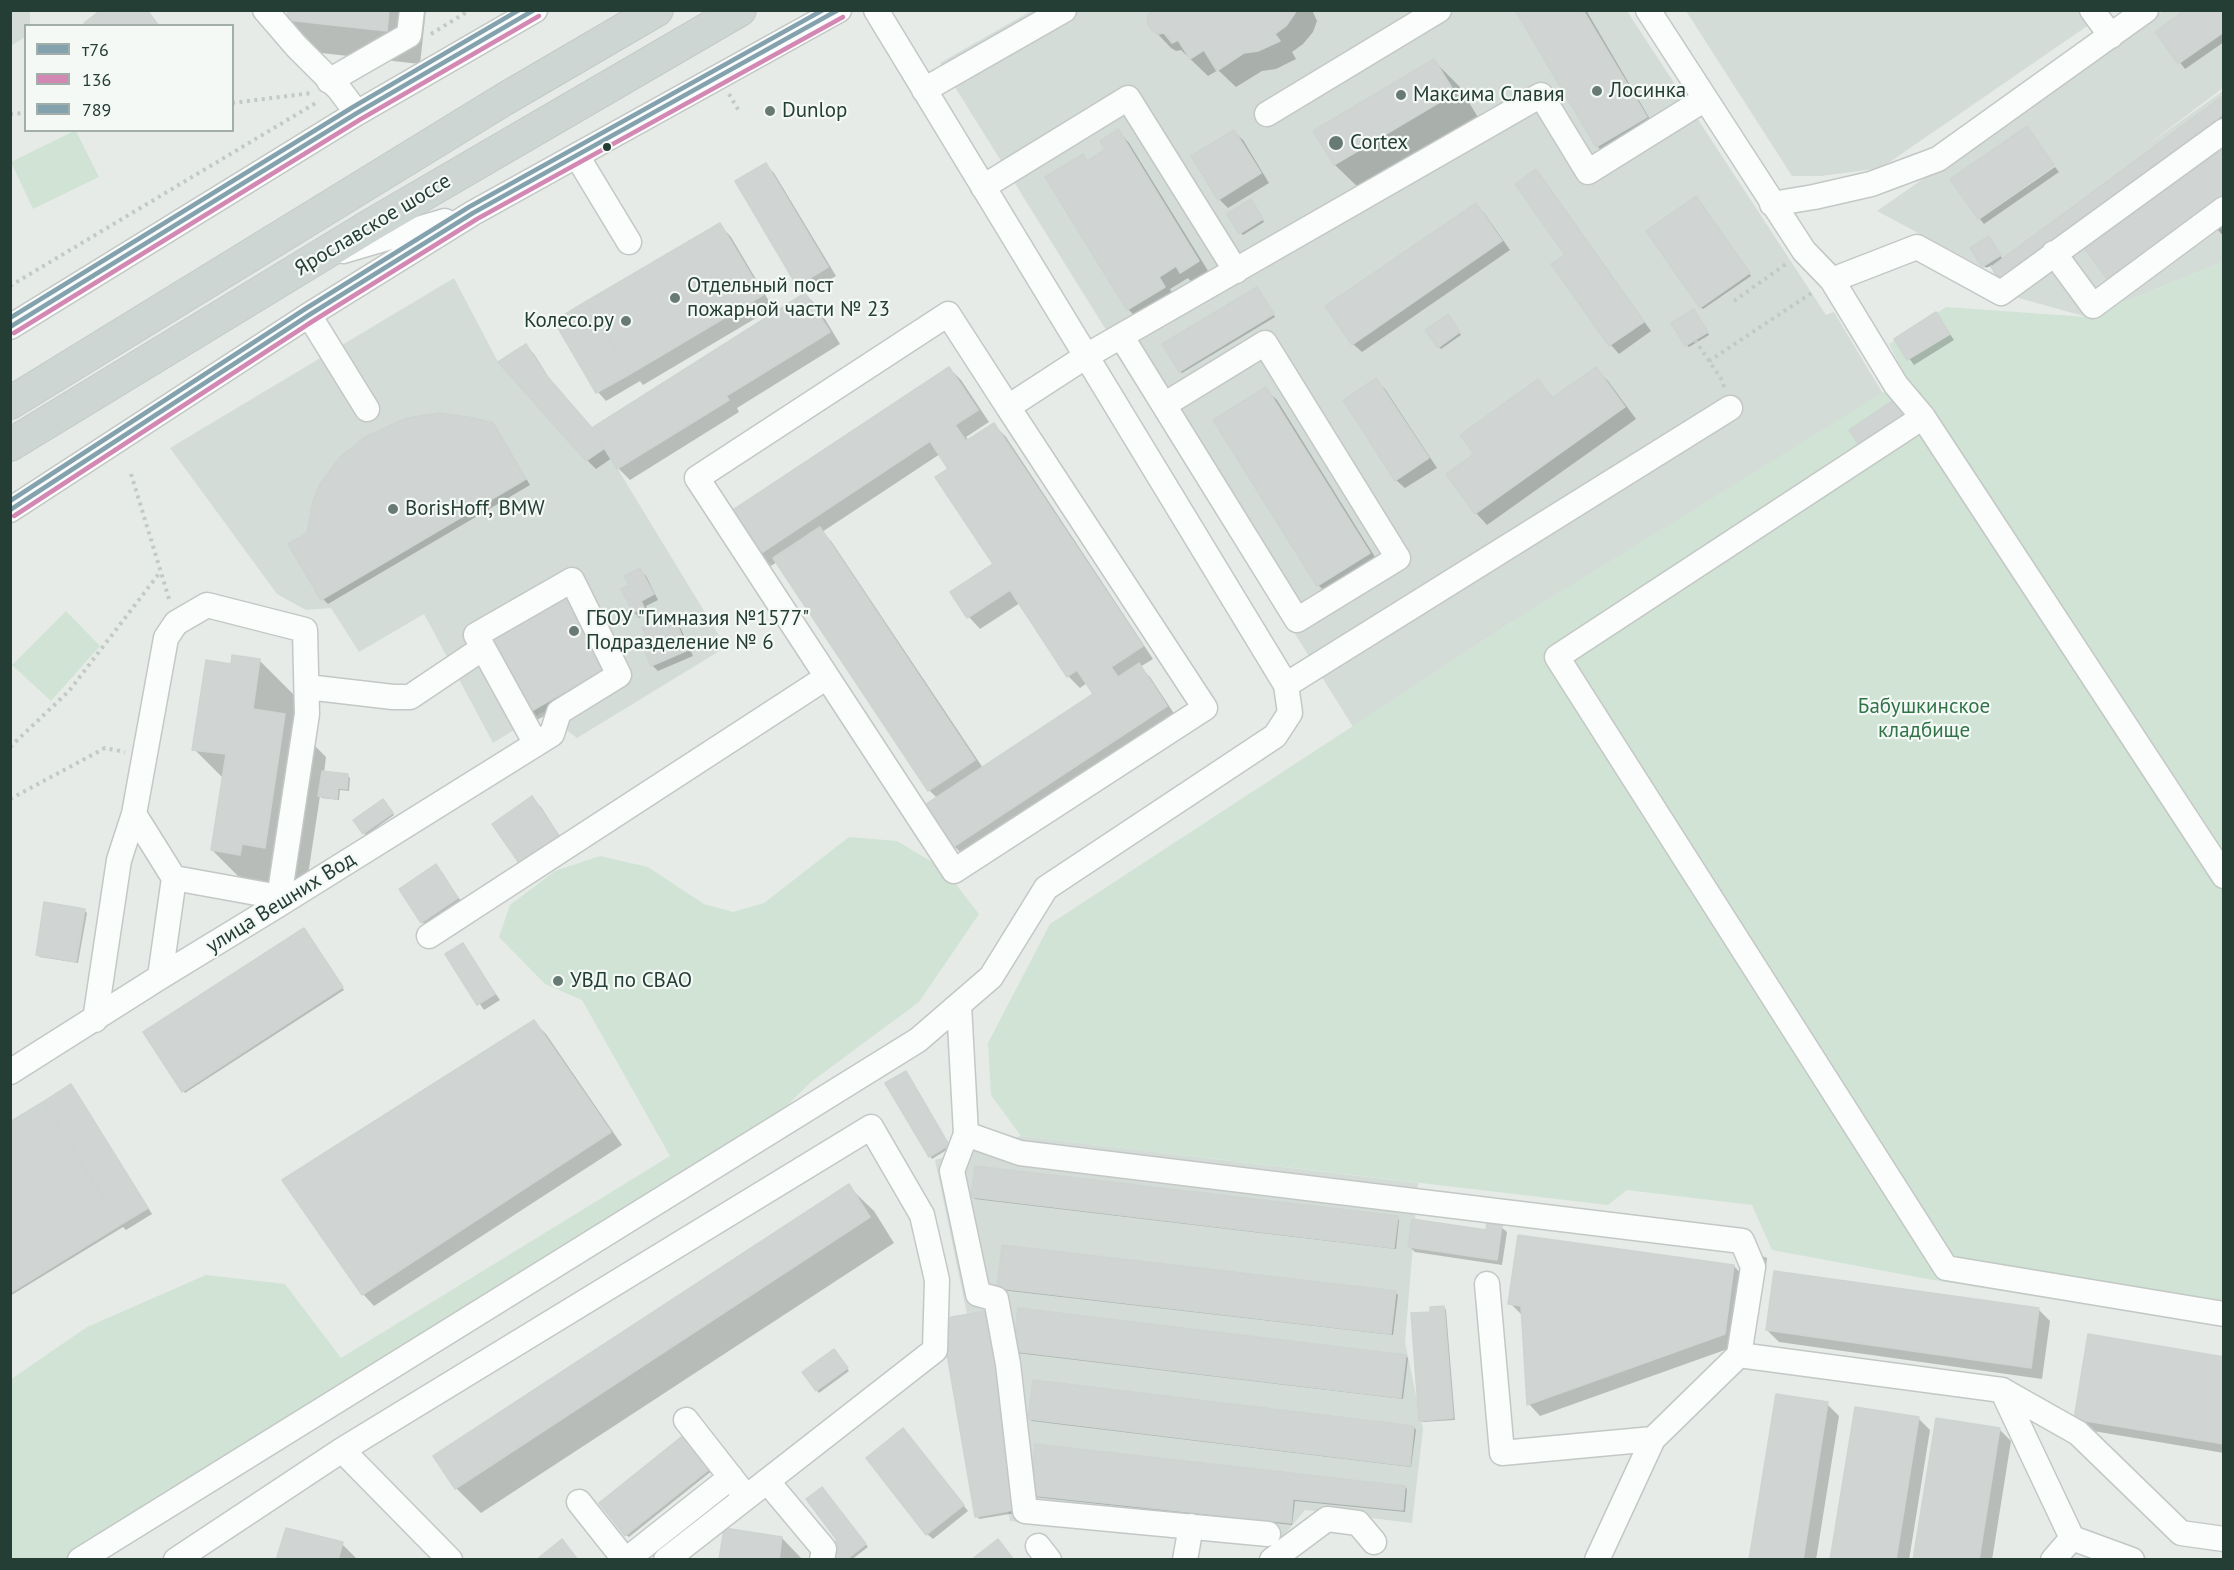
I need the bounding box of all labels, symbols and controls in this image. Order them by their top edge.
legend [24,24,234,132]
text: т76 [82,38,109,61]
text: 136 [82,68,111,91]
place label: Лосинка [1609,78,1686,104]
place label: Максима Славия [1413,82,1565,108]
marker: Лосинка [1590,84,1604,98]
marker: Максима Славия [1394,88,1408,102]
text: 789 [82,98,111,121]
place label: Dunlop [782,98,847,124]
marker: Dunlop [763,104,777,118]
place label: Cortex [1350,130,1408,156]
marker: Cortex [1327,134,1345,152]
unlabelled marker [601,141,613,153]
street label: Ярославское шоссе [290,168,456,282]
place label: Отдельный пост пожарной части № 23 [687,273,890,323]
marker: Отдельный пост пожарной части № 23 [668,291,682,305]
place label: Колесо.ру [524,308,614,334]
marker: Колесо.ру [619,314,633,328]
place label: BorisHoff, BMW [405,496,545,522]
marker: BorisHoff, BMW [386,502,400,516]
place label: ГБОУ "Гимназия №1577" Подразделение № 6 [586,606,809,656]
marker: ГБОУ "Гимназия №1577" Подразделение № 6 [567,624,581,638]
park label: Бабушкинское кладбище [1858,694,1990,744]
street label: улица Вешних Вод [202,847,360,959]
place label: УВД по СВАО [570,968,692,994]
marker: УВД по СВАО [551,974,565,988]

